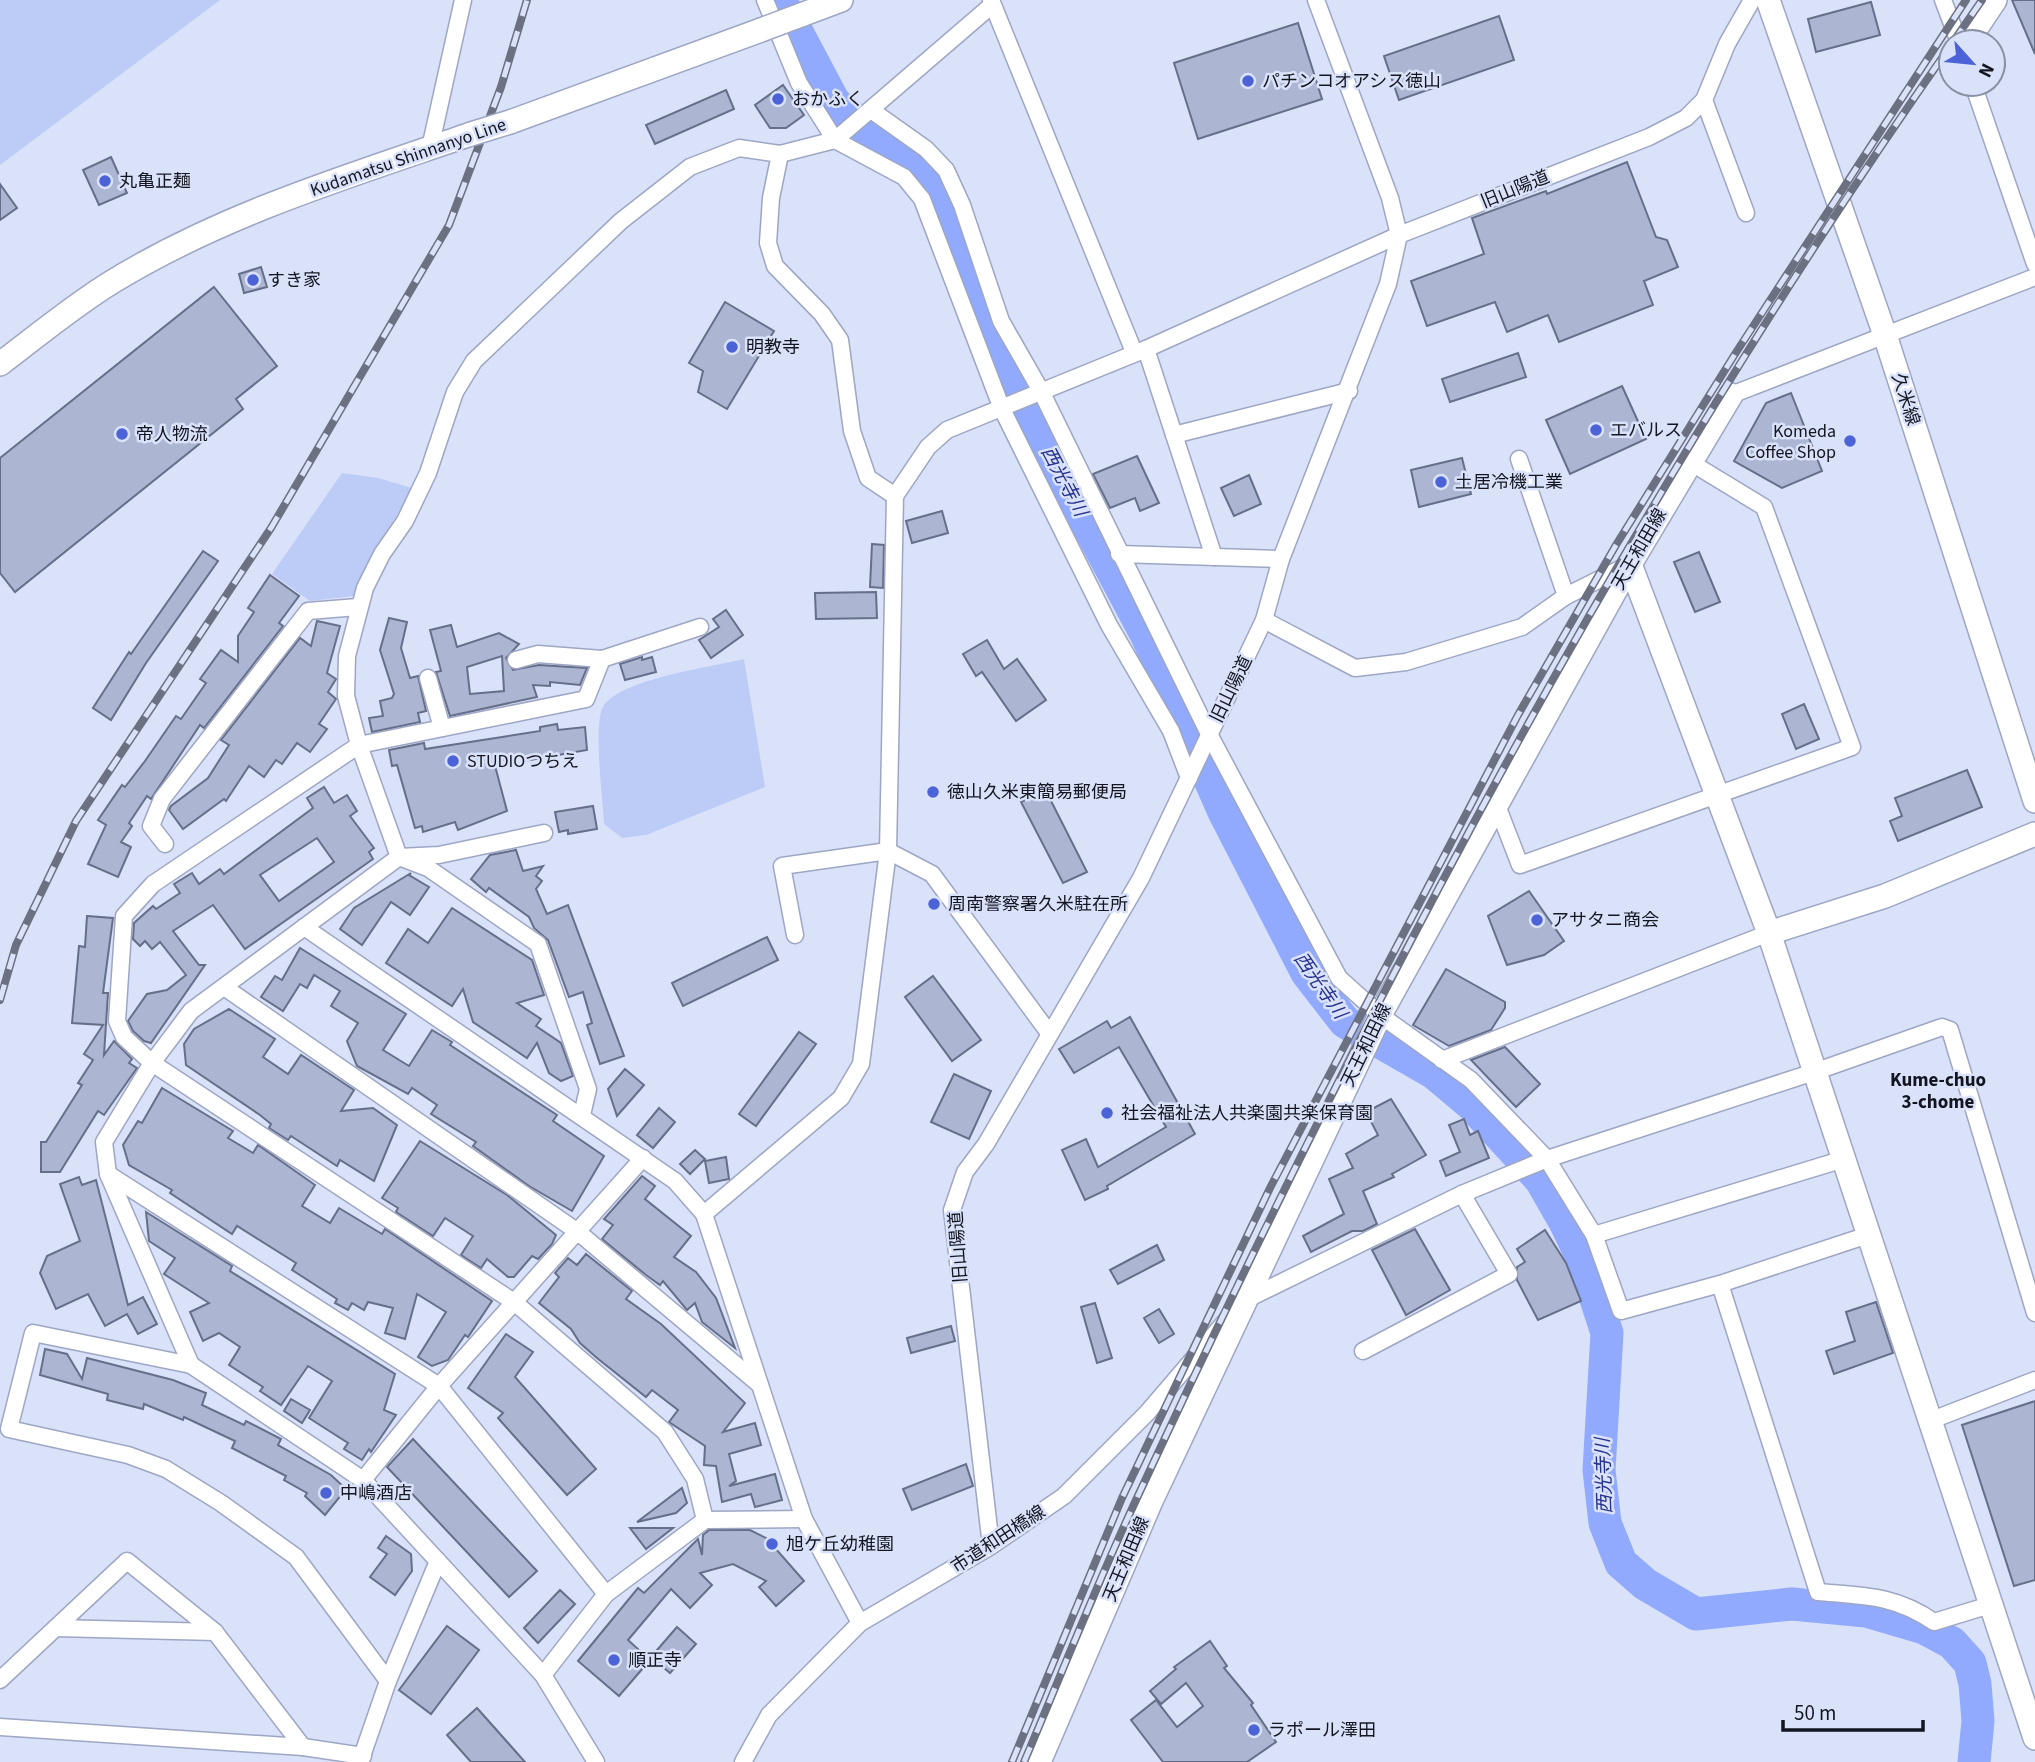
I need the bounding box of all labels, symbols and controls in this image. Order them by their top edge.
north arrow [1937,28,2007,98]
text: N [1971,58,2001,82]
place label: パチンコオアシス徳山 [1262,69,1441,94]
marker: パチンコオアシス徳山 [1240,73,1256,89]
place label: おかふく [792,87,864,112]
marker: おかふく [770,91,786,107]
street label: Kudamatsu Shinnanyo Line [307,112,510,203]
street label: 旧山陽道 [1477,164,1553,215]
place label: 丸亀正麺 [119,169,191,194]
marker: 丸亀正麺 [97,173,113,189]
place label: すき家 [267,268,321,293]
marker: すき家 [245,272,261,288]
place label: 明教寺 [746,335,800,360]
marker: 明教寺 [724,339,740,355]
street label: 久米線 [1885,370,1926,429]
place label: エバルス [1610,418,1682,443]
place label: Komeda Coffee Shop [1745,419,1836,465]
place label: 帝人物流 [136,422,208,447]
marker: エバルス [1588,422,1604,438]
marker: 帝人物流 [114,426,130,442]
marker: Komeda Coffee Shop [1842,433,1858,449]
water label: 西光寺川 [1034,442,1094,523]
place label: 土居冷機工業 [1455,470,1563,495]
marker: 土居冷機工業 [1433,474,1449,490]
street label: 天王和田線 [1606,504,1673,594]
street label: 旧山陽道 [1204,651,1258,727]
place label: STUDIOつちえ [467,749,579,774]
marker: STUDIOつちえ [445,753,461,769]
place label: 徳山久米東簡易郵便局 [947,780,1127,805]
marker: 徳山久米東簡易郵便局 [925,784,941,800]
place label: 周南警察署久米駐在所 [948,892,1128,917]
marker: 周南警察署久米駐在所 [926,896,942,912]
place label: アサタニ商会 [1551,908,1659,933]
marker: アサタニ商会 [1529,912,1545,928]
water label: 西光寺川 [1287,947,1354,1026]
street label: 天王和田線 [1335,999,1397,1091]
district label: Kume-chuo 3-chome [1890,1067,1986,1116]
place label: 社会福祉法人共楽園共楽保育園 [1121,1101,1373,1126]
marker: 社会福祉法人共楽園共楽保育園 [1099,1105,1115,1121]
street label: 旧山陽道 [944,1210,973,1284]
water label: 西光寺川 [1590,1436,1619,1514]
place label: 中嶋酒店 [340,1481,412,1506]
marker: 中嶋酒店 [318,1485,334,1501]
street label: 市道和田橋線 [946,1500,1050,1579]
street label: 天王和田線 [1097,1513,1156,1606]
place label: 旭ケ丘幼稚園 [786,1532,894,1557]
marker: 旭ケ丘幼稚園 [764,1536,780,1552]
place label: 順正寺 [628,1648,682,1673]
marker: 順正寺 [606,1652,622,1668]
scale bar [1783,1688,1923,1732]
text: 50 m [1794,1698,1836,1728]
place label: ラポール澤田 [1268,1718,1376,1743]
marker: ラポール澤田 [1246,1722,1262,1738]

